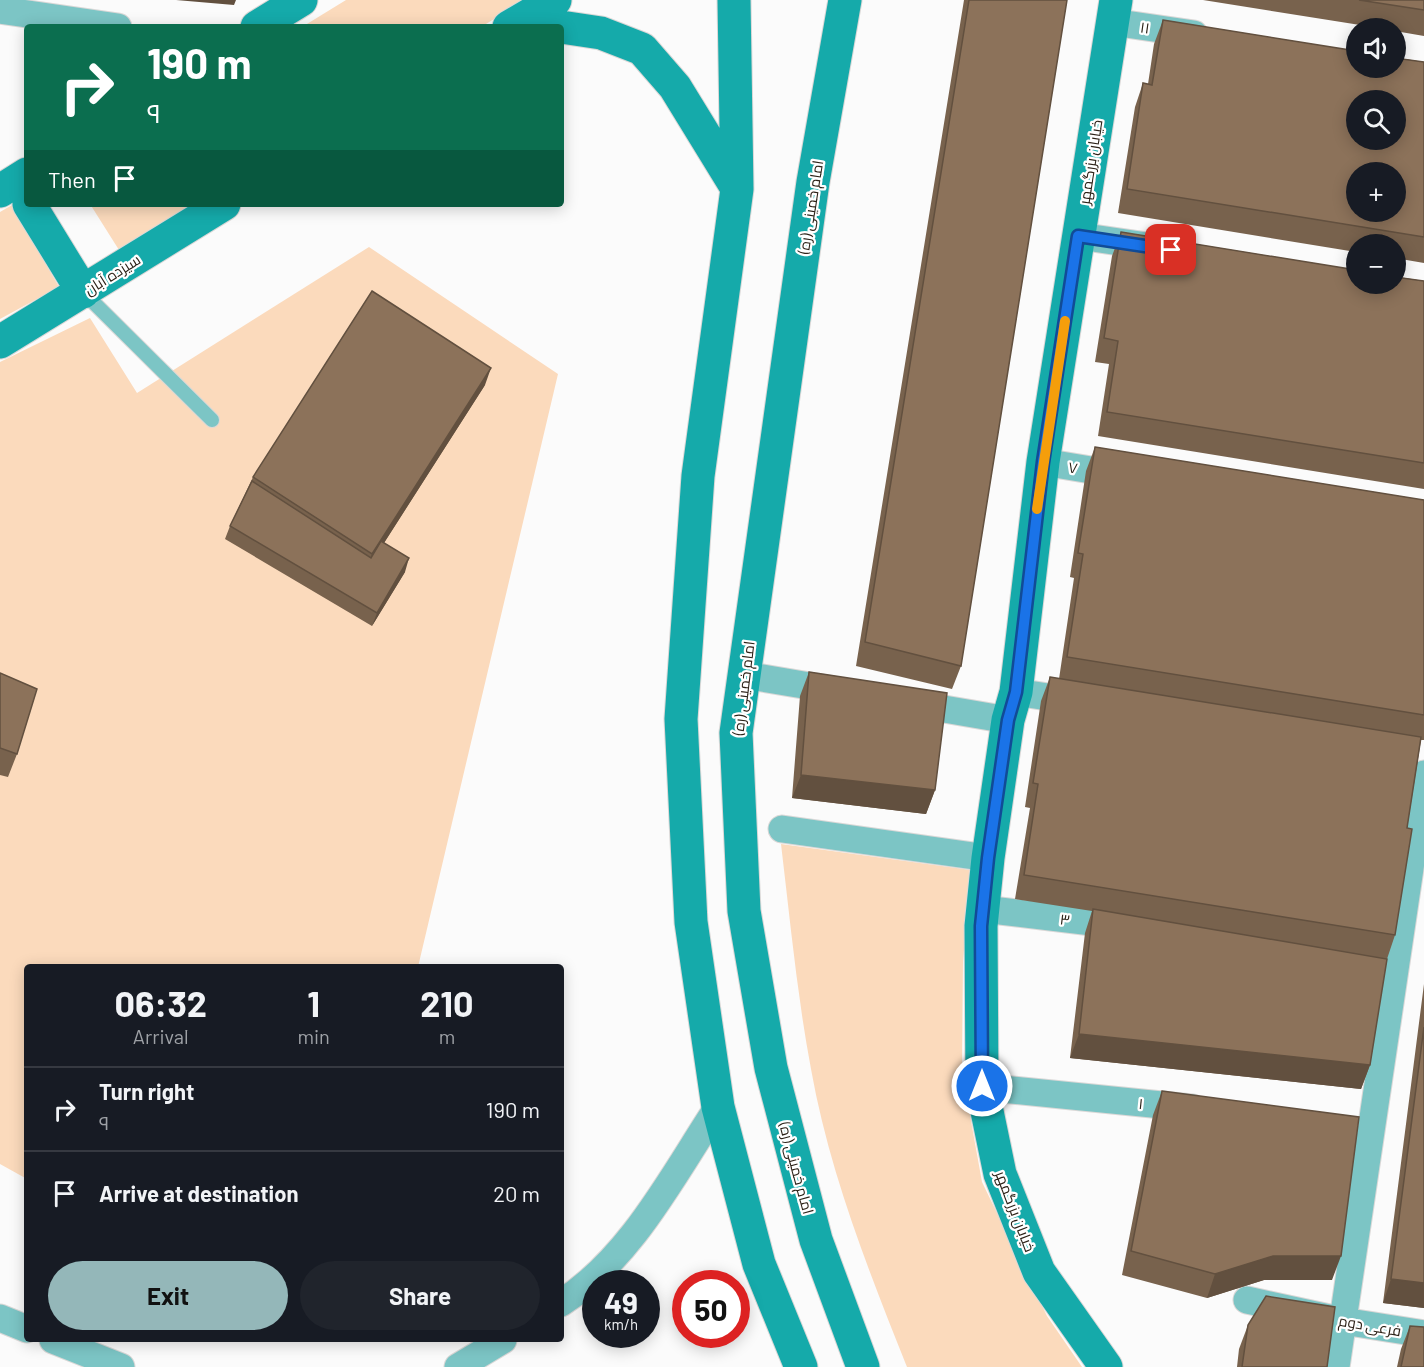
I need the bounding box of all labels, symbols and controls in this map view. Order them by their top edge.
street label: ۱۱ [1139,17,1151,37]
map controls [1346,18,1406,294]
button: sound [1346,18,1406,78]
text: 190 m [147,37,252,87]
icon: right [48,48,126,126]
button: search [1346,90,1406,150]
text: ۹ [147,96,161,128]
street label: خیابان بزرگمهر [1074,118,1108,207]
street label: امام خمینی (ره) [794,159,828,256]
icon: arrive [108,162,141,195]
button: + [1346,162,1406,222]
text: Then [48,166,96,192]
pin [1145,224,1196,275]
icon: arrive [1154,233,1187,266]
button: − [1346,234,1406,294]
street label: سیزده آبان [81,250,144,300]
street label: ۷ [1067,457,1079,477]
street label: امام خمینی (ره) [728,640,760,737]
street label: ۳ [1059,909,1071,929]
text: 06:32 [114,981,207,1024]
text: 1 [307,981,320,1024]
text: 210 [420,981,474,1024]
text: Arrival [133,1024,189,1048]
text: min [297,1024,330,1048]
text: m [439,1024,455,1048]
position arrow [950,1054,1014,1118]
text: Turn right [99,1078,194,1104]
icon: right [48,1093,81,1126]
street label: ۱ [1138,1094,1144,1112]
text: 190 m [486,1096,540,1122]
text: ۹ [99,1110,109,1134]
street label: امام خمینی (ره) [774,1119,818,1217]
street label: خیابان بزرگمهر [990,1167,1040,1255]
icon: arrive [48,1177,81,1210]
text: Arrive at destination [99,1180,298,1206]
text: 20 m [493,1180,540,1206]
button: Exit [48,1261,288,1330]
button: Share [300,1261,540,1330]
speed limit sign: 50 [672,1270,750,1348]
text: 49 [604,1284,638,1320]
street label: فرعی دوم [1337,1311,1403,1341]
text: km/h [604,1315,638,1333]

